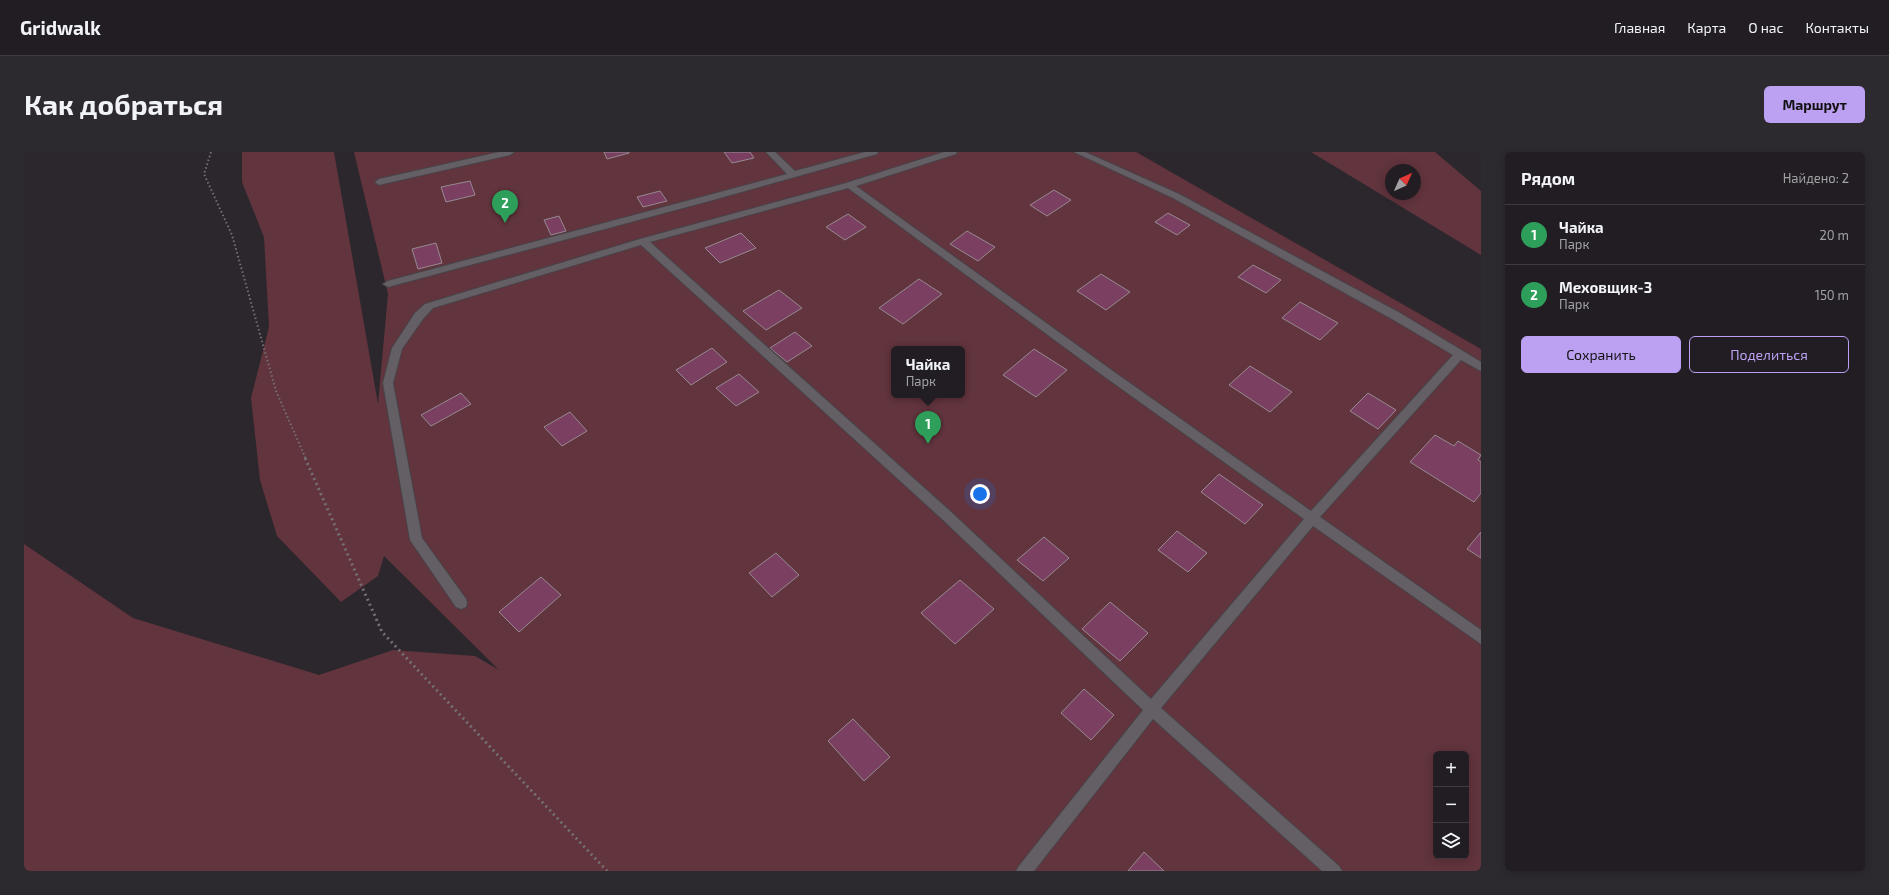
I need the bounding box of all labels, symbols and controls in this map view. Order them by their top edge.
text: Gridwalk [20,16,101,39]
text: Главная [1614,19,1665,36]
text: Карта [1687,19,1726,36]
text: О нас [1748,19,1784,36]
text: Контакты [1806,19,1869,36]
button: Маршрут [1764,86,1865,123]
text: Как добраться [24,87,223,121]
north arrow [1385,164,1421,200]
text: Рядом [1521,168,1575,188]
text: Найдено: 2 [1783,170,1849,186]
pin: 2 [492,190,518,223]
text: Чайка [1559,218,1604,236]
text: 1 [1531,227,1537,243]
text: 20 m [1820,227,1849,243]
text: Парк [1559,236,1589,252]
text: Меховщик-3 [1559,278,1652,296]
text: 2 [1530,287,1538,303]
text: 150 m [1815,287,1849,303]
text: Парк [1559,296,1589,312]
button: Сохранить [1521,336,1681,373]
button: Поделиться [1689,336,1849,373]
popup [891,346,965,398]
text: Чайка [906,355,950,373]
text: Парк [906,373,936,389]
pin: 1 [915,411,941,444]
your location [970,484,990,504]
map controls [1433,751,1469,859]
button: + [1433,751,1469,787]
button: − [1433,787,1469,823]
button: layers [1433,823,1469,859]

